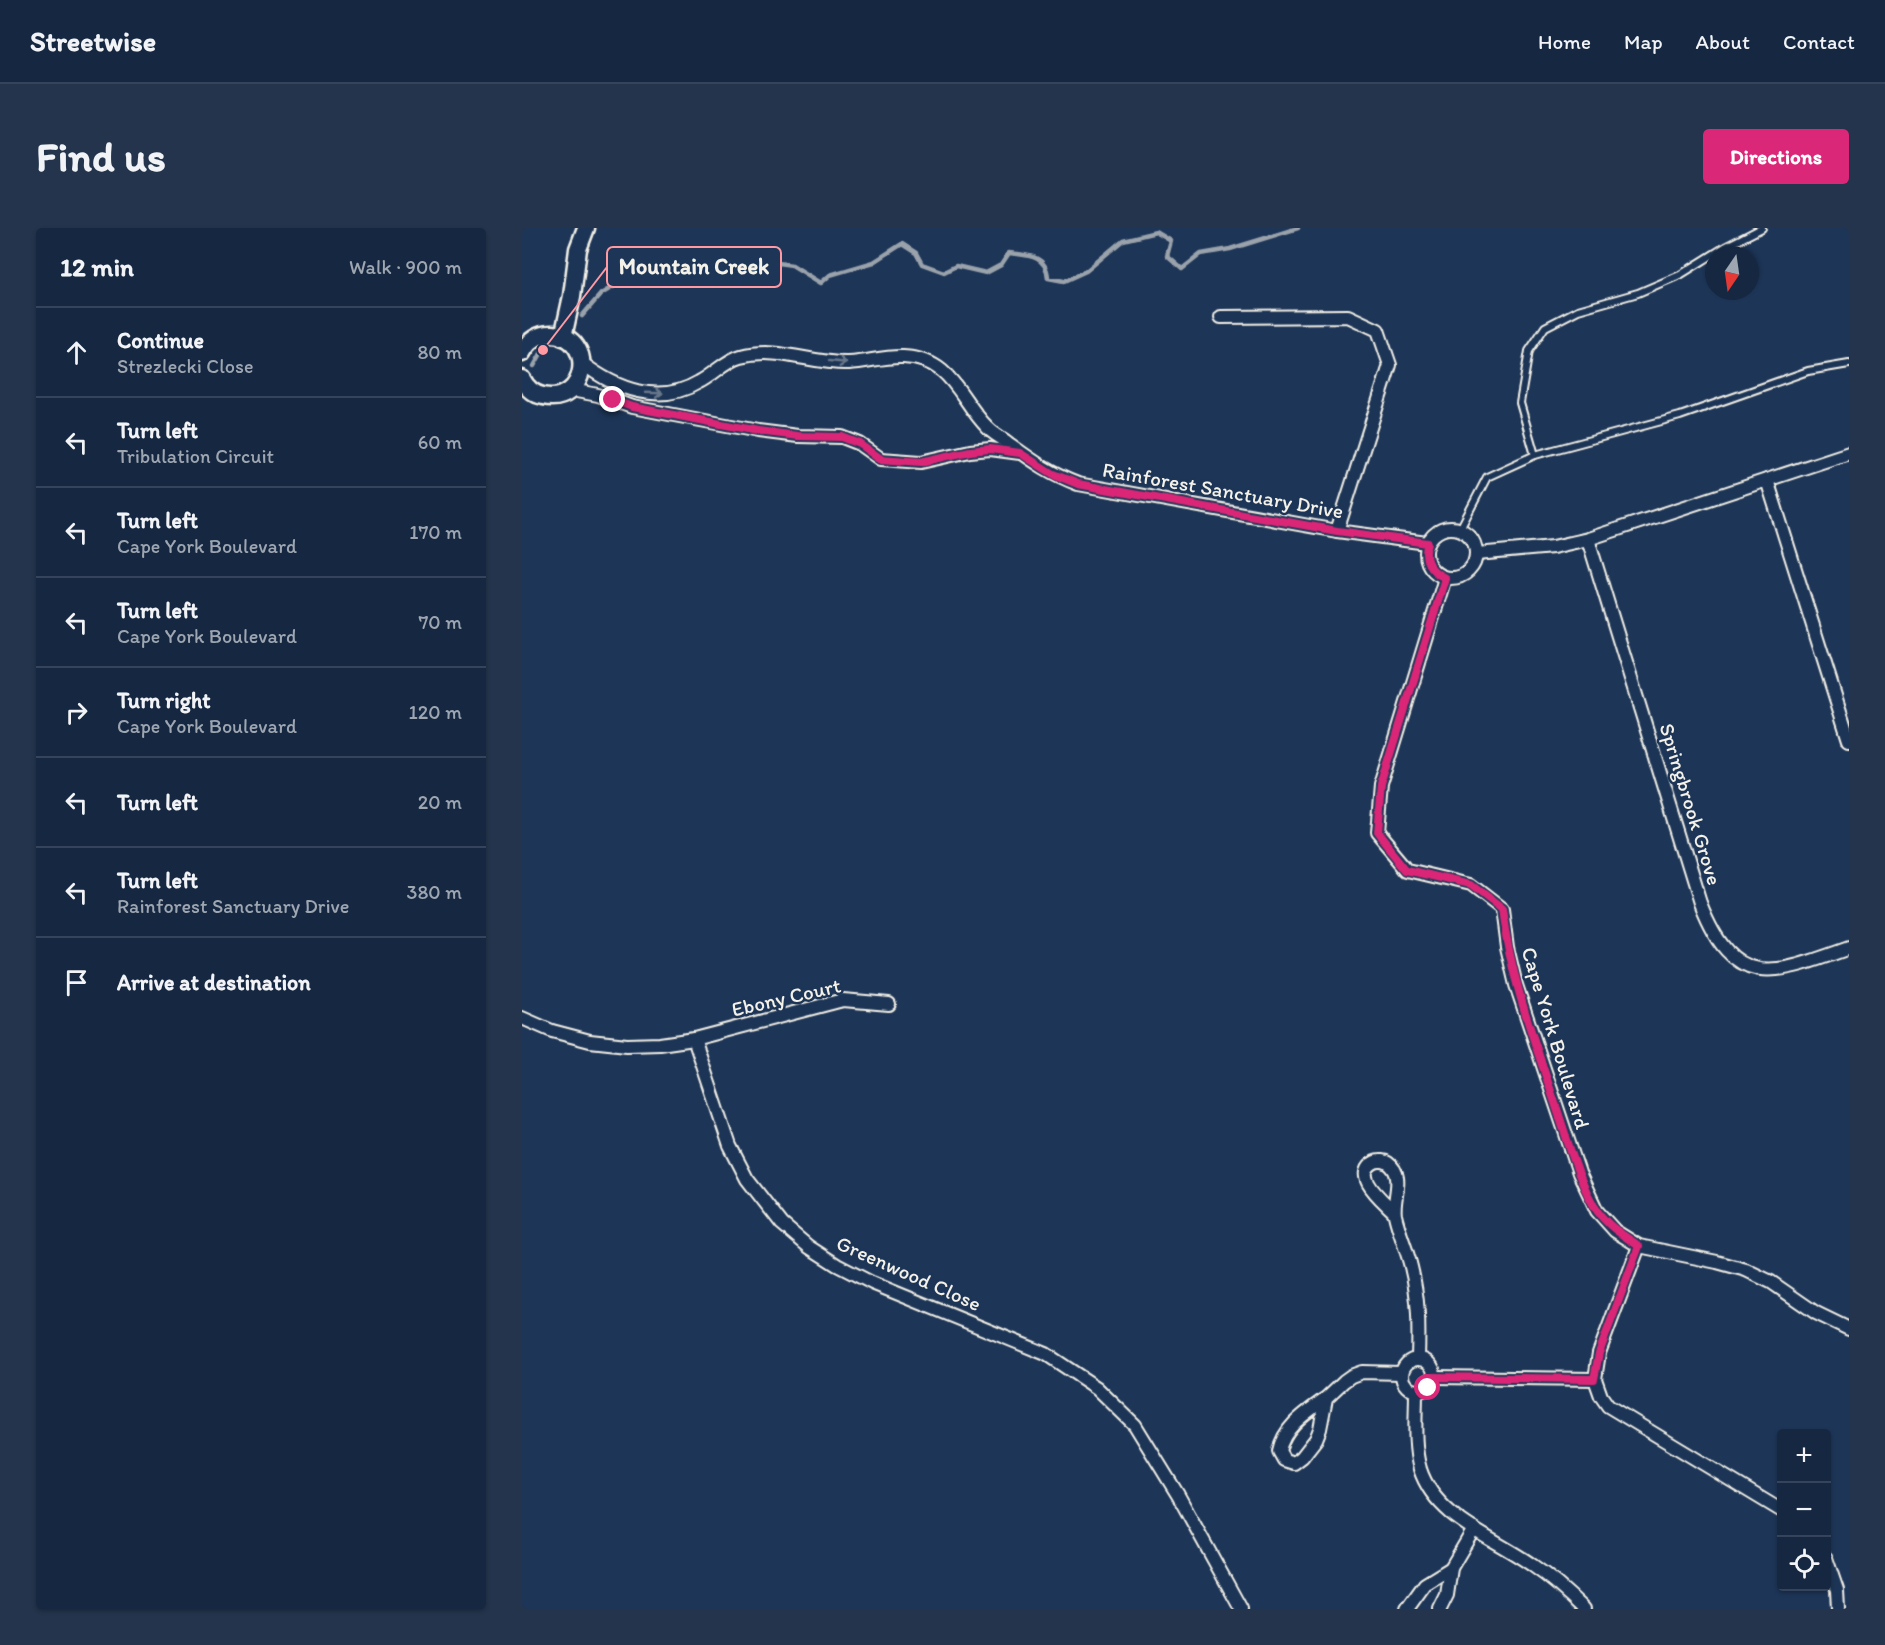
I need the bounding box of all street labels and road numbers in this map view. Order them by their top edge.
street label: Rainforest Sanctuary Drive [1101,457,1345,523]
street label: Springbrook Grove [1654,720,1728,888]
street label: Cape York Boulevard [1516,944,1596,1132]
street label: Ebony Court [729,972,843,1022]
street label: Greenwood Close [833,1230,985,1316]

